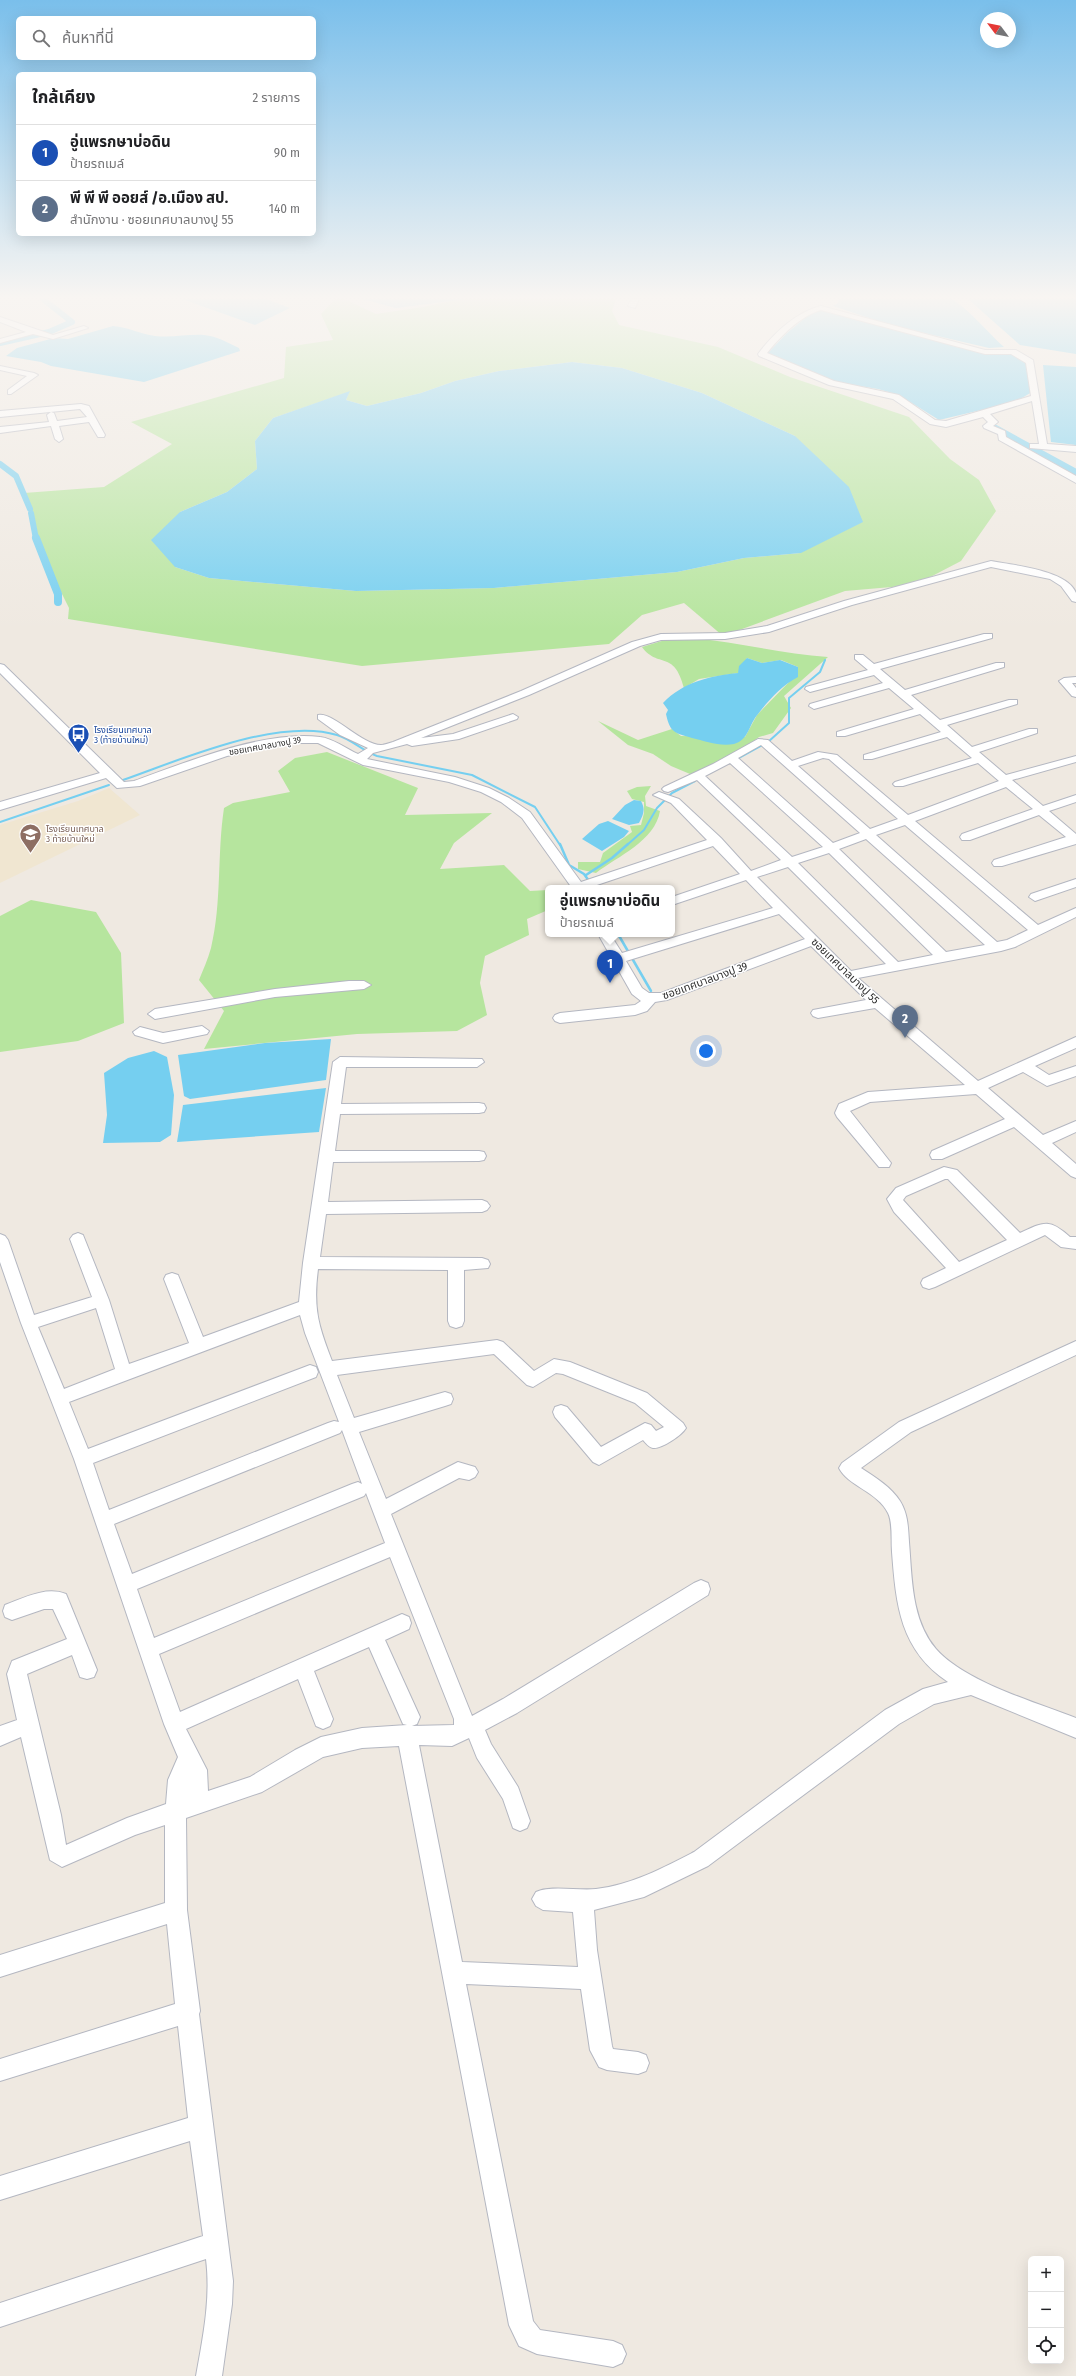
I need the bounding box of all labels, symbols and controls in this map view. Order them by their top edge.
north arrow [980,12,1016,48]
search box [16,16,316,60]
icon: search [30,27,52,49]
text: ค้นหาที่นี่ [62,29,114,47]
text: ใกล้เคียง [32,87,95,108]
text: 2 รายการ [252,90,300,105]
text: อู่แพรกษาบ่อดิน [70,133,171,151]
text: 1 [42,145,48,160]
text: 90 m [274,145,300,160]
text: ป้ายรถเมล์ [70,156,124,171]
text: พี พี พี ออยส์ /อ.เมือง สป. [70,189,228,207]
text: 2 [42,201,48,216]
text: 140 m [269,201,300,216]
text: สำนักงาน · ซอยเทศบาลบางปู 55 [70,212,233,227]
bus stop icon: โรงเรียนเทศบาล 3 (ท้ายบ้านใหม่) [66,722,92,755]
place label: โรงเรียนเทศบาล 3 (ท้ายบ้านใหม่) [94,725,152,745]
street label: ซอยเทศบาลบางปู 39 [228,735,302,758]
school or university icon: โรงเรียนเทศบาล 3 ท้ายบ้านใหม่ [17,821,43,854]
place label: โรงเรียนเทศบาล 3 ท้ายบ้านใหม่ [46,824,104,844]
popup [545,885,675,937]
text: อู่แพรกษาบ่อดิน [560,892,660,910]
text: ป้ายรถเมล์ [560,915,614,930]
street label: ซอยเทศบาลบางปู 55 [808,935,882,1007]
pin: 1 [597,950,623,983]
street label: ซอยเทศบาลบางปู 39 [661,960,749,1002]
pin: 2 [892,1005,918,1038]
your location [696,1041,716,1061]
map controls [1028,2256,1064,2364]
button: + [1028,2256,1064,2292]
button: − [1028,2292,1064,2328]
button: locate [1028,2328,1064,2364]

